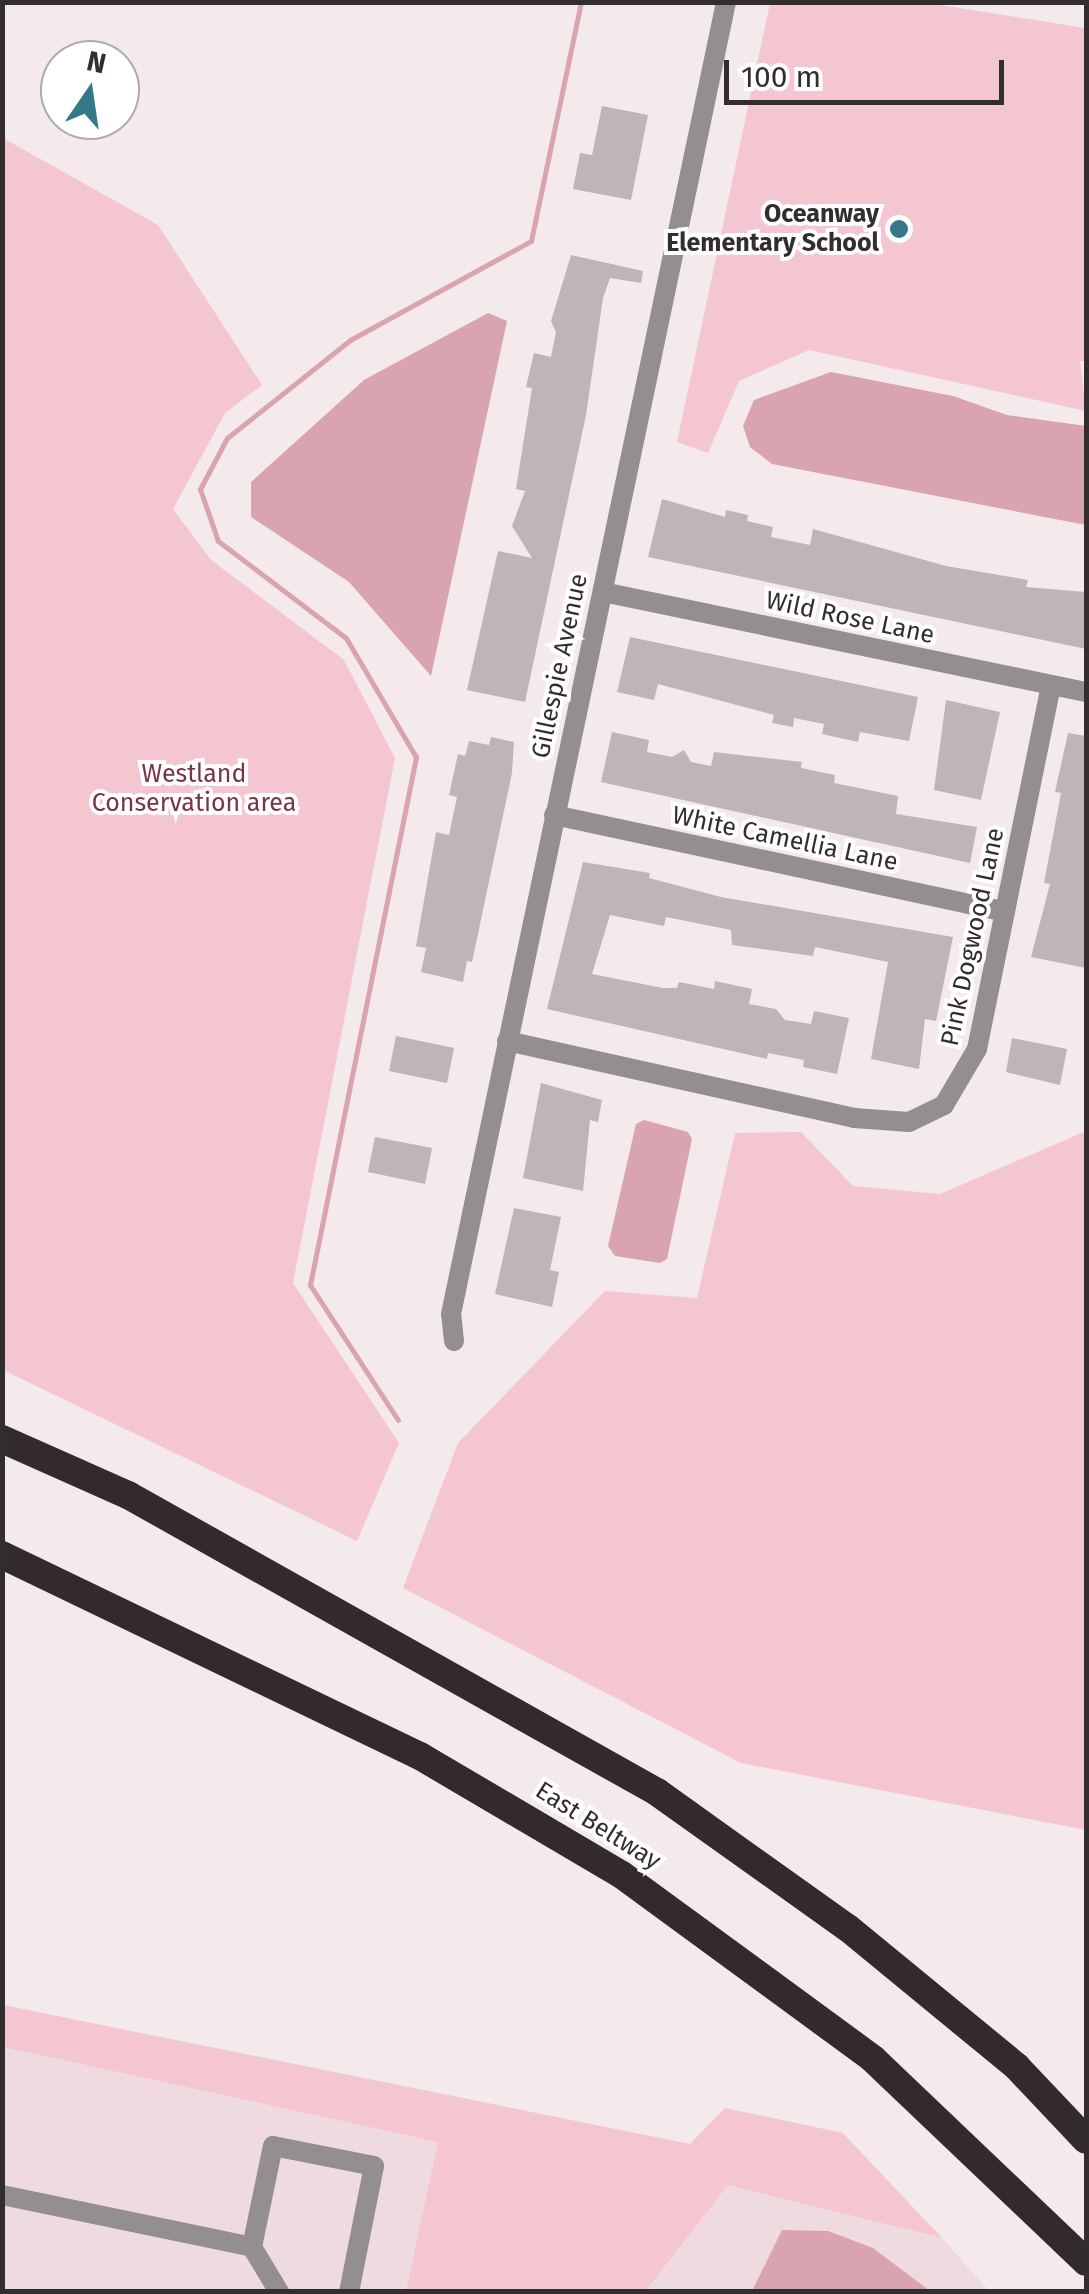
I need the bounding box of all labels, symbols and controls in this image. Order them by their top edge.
north arrow [40,40,140,140]
scale bar [729,40,1009,102]
text: N [84,44,109,80]
text: 100 m [741,59,821,95]
place label: Oceanway Elementary School [666,200,879,259]
marker: Oceanway Elementary School [888,218,910,240]
street label: Gillespie Avenue [526,571,594,761]
street label: Wild Rose Lane [763,585,937,651]
park label: Westland Conservation area [92,760,296,819]
street label: White Camellia Lane [670,800,900,878]
street label: Pink Dogwood Lane [935,825,1011,1049]
street label: East Beltway [530,1776,666,1876]

